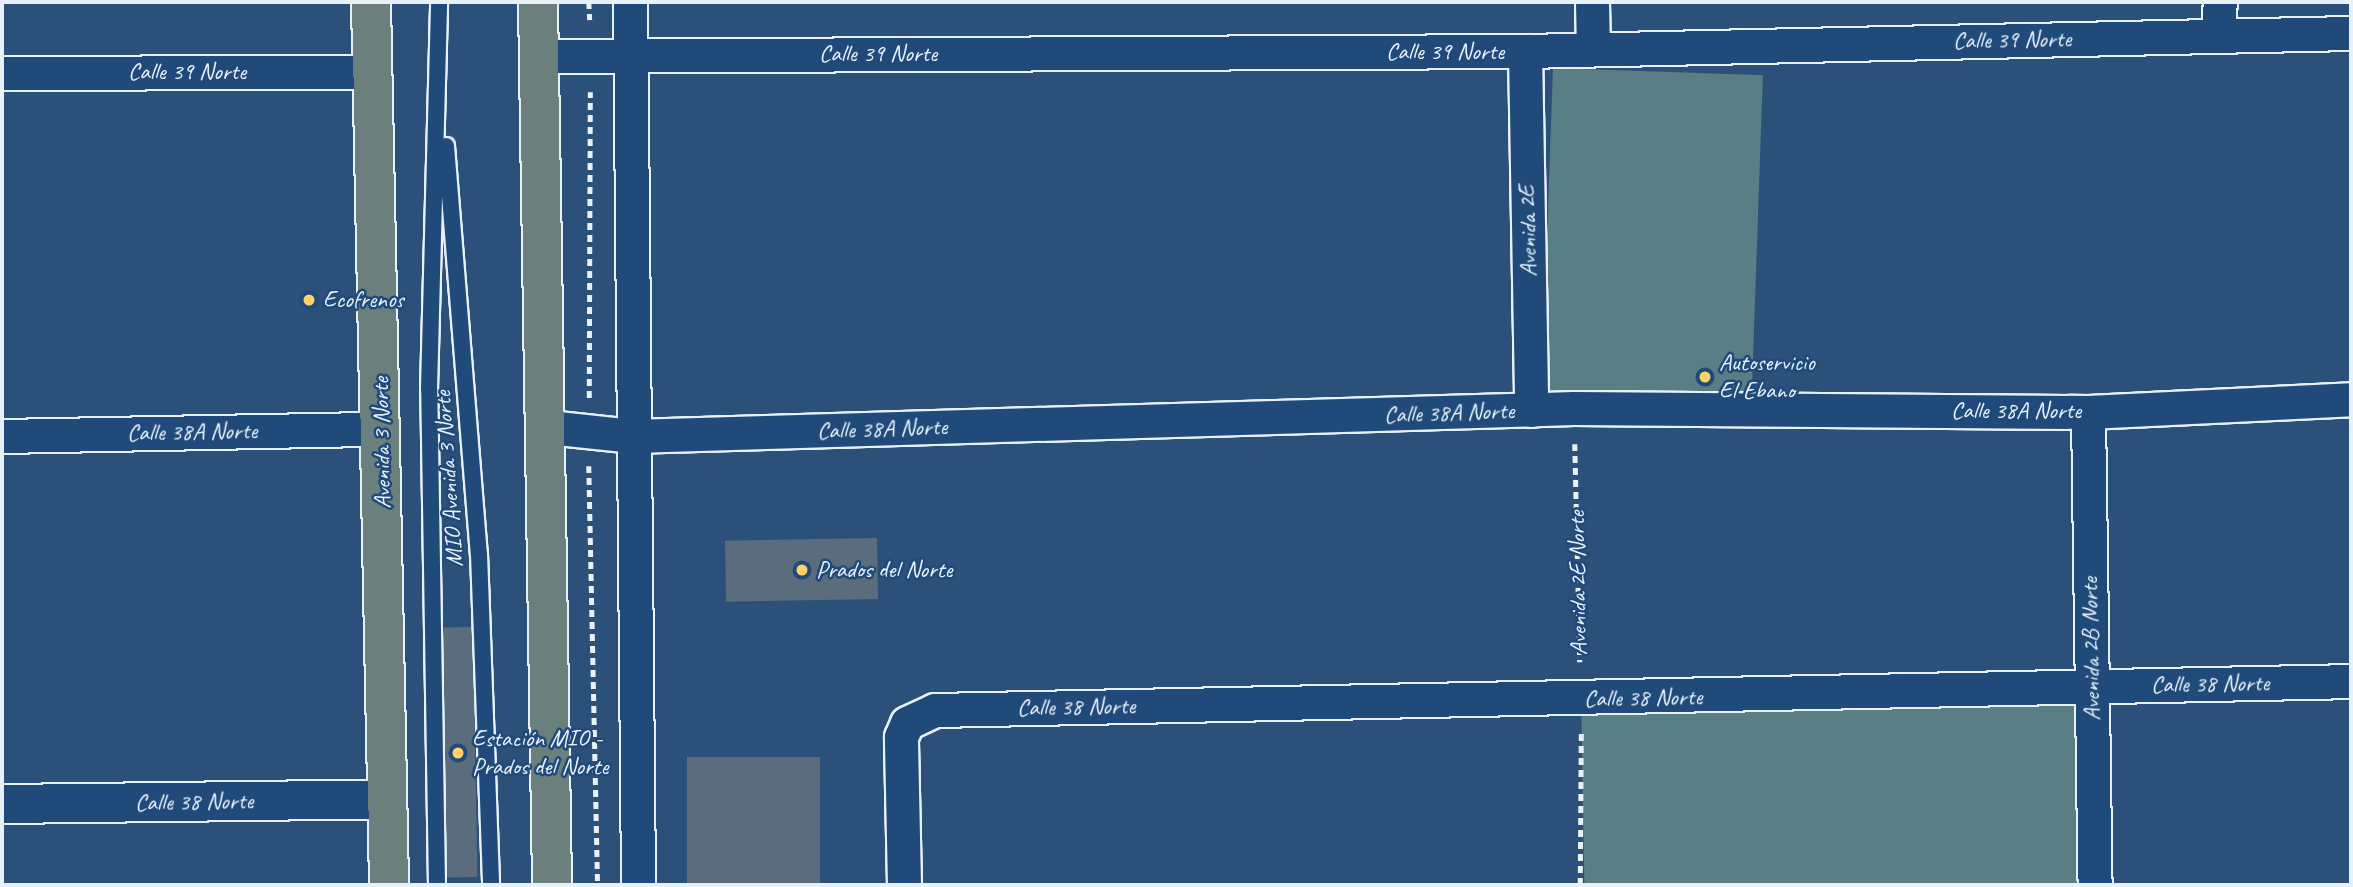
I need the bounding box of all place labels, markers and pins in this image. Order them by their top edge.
place label: Ecofrenos [323,286,404,314]
marker: Ecofrenos [301,292,317,308]
place label: Autoservicio El Ebano [1719,349,1815,405]
marker: Autoservicio El Ebano [1697,369,1713,385]
place label: Prados del Norte [816,556,952,584]
marker: Prados del Norte [794,562,810,578]
place label: Estación MIO - Prados del Norte [472,725,608,781]
marker: Estación MIO - Prados del Norte [450,745,466,761]

